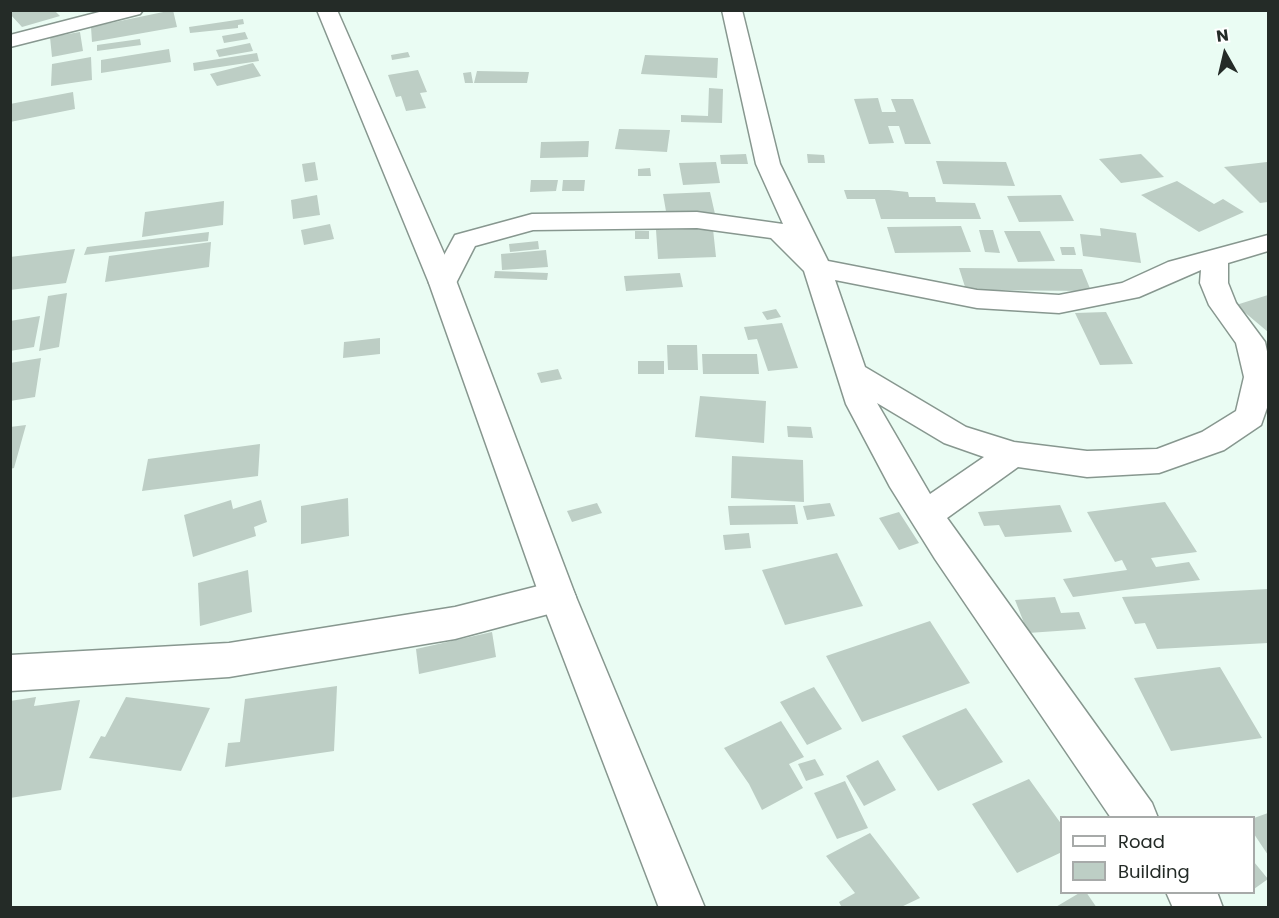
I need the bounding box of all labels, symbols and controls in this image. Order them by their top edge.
text: N [1215,23,1230,48]
north arrow [1195,24,1255,84]
legend [1060,816,1255,894]
text: Road [1118,829,1165,854]
text: Building [1118,859,1190,884]

